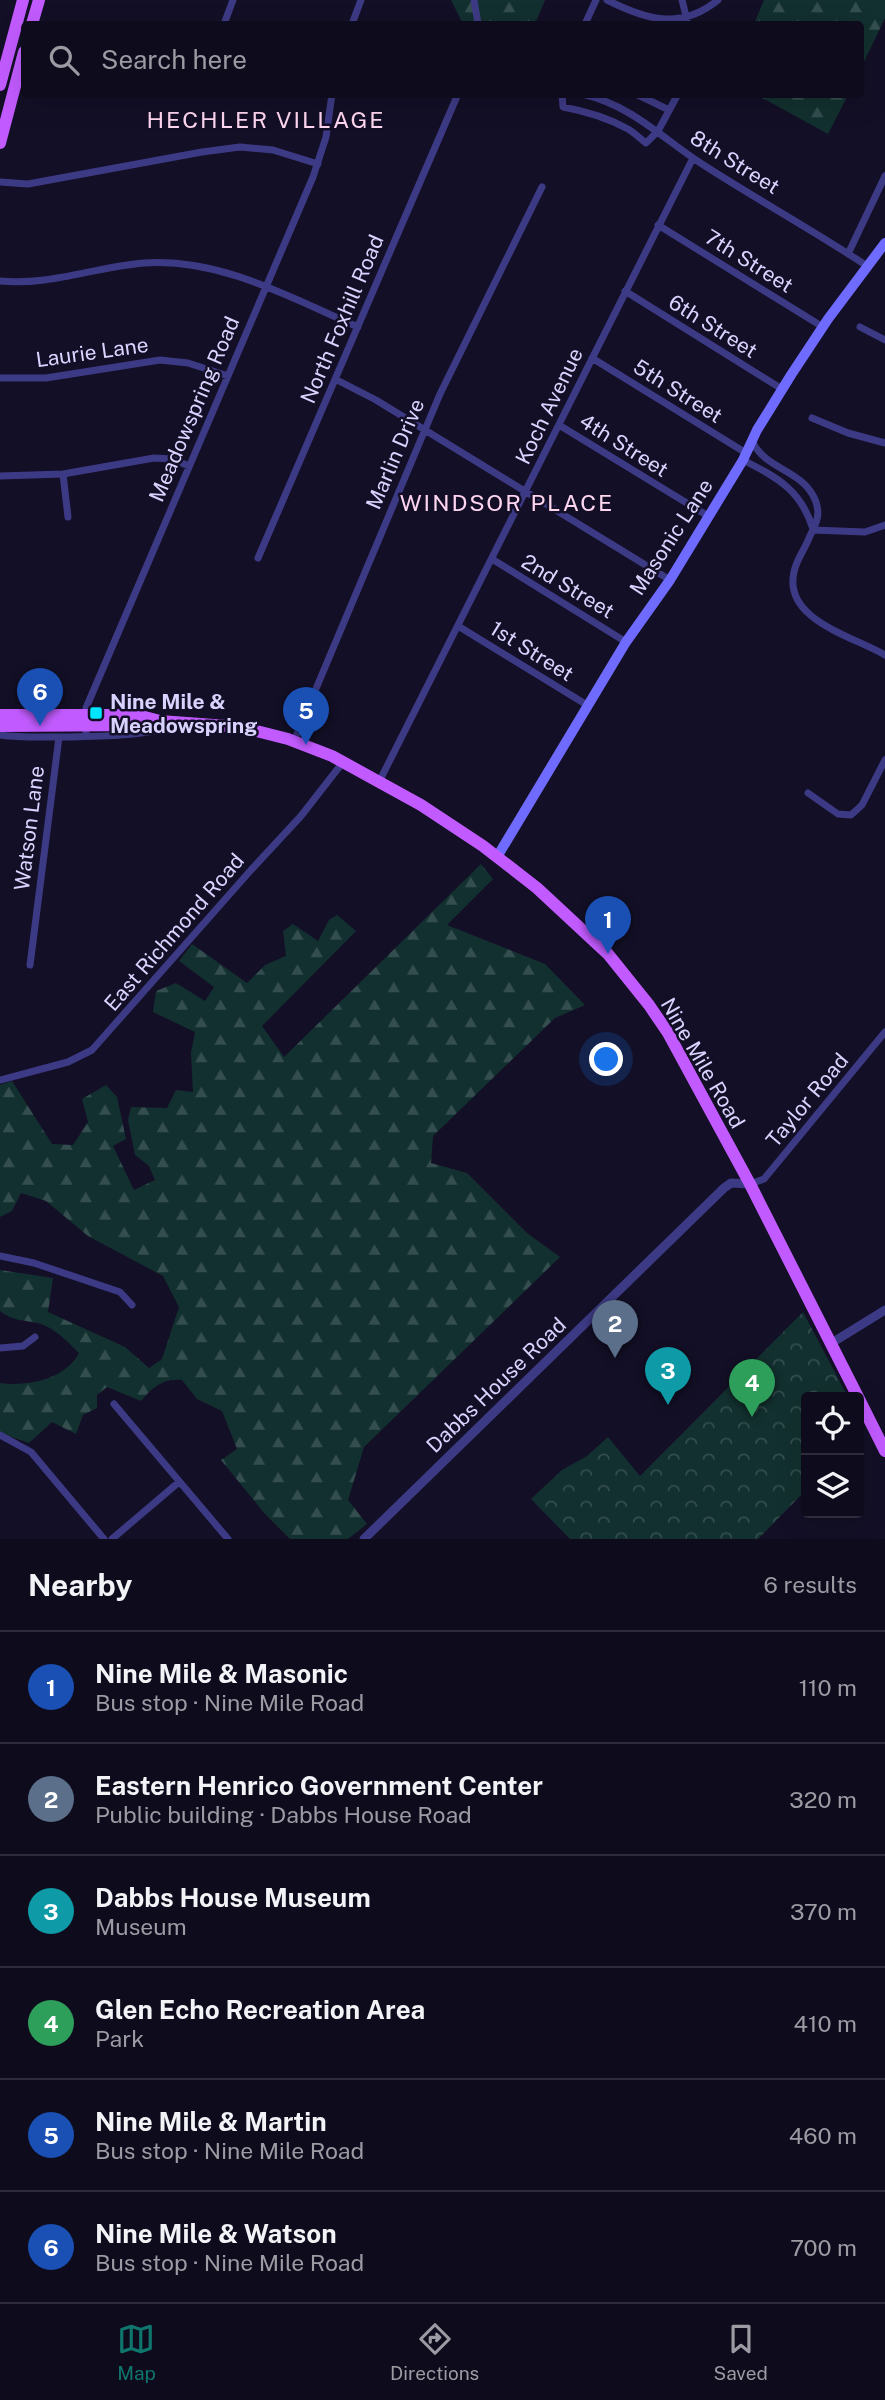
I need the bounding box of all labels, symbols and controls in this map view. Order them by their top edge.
search box [21,21,864,98]
icon: search [45,41,83,79]
text: Search here [101,44,247,75]
district label: HECHLER VILLAGE [146,106,386,133]
street label: 8th Street [686,125,784,199]
street label: 7th Street [700,224,798,298]
street label: North Foxhill Road [295,231,389,407]
street label: 6th Street [664,289,762,363]
street label: Meadowspring Road [144,313,244,505]
street label: Laurie Lane [34,332,150,372]
street label: Koch Avenue [510,344,588,468]
street label: 5th Street [629,354,727,428]
street label: Marlin Drive [361,395,429,513]
street label: 4th Street [575,408,673,482]
street label: Masonic Lane [624,474,718,600]
district label: WINDSOR PLACE [400,489,614,516]
street label: 2nd Street [517,549,619,623]
street label: 1st Street [486,616,578,686]
pin: 6 [17,668,63,726]
pin: 5 [283,687,329,745]
place label: Nine Mile & Meadowspring [110,689,258,738]
marker: Nine Mile & Meadowspring [88,705,104,721]
street label: Watson Lane [9,764,49,892]
street label: East Richmond Road [99,848,249,1016]
pin: 1 [585,896,631,954]
street label: Nine Mile Road [656,993,750,1133]
your location [589,1042,623,1076]
street label: Taylor Road [761,1048,853,1152]
pin: 2 [592,1300,638,1358]
street label: Dabbs House Road [421,1312,571,1458]
pin: 3 [645,1347,691,1405]
pin: 4 [729,1359,775,1417]
map controls [801,1392,864,1518]
button: locate [801,1392,864,1455]
button: layers [801,1455,864,1518]
text: Nearby [28,1567,132,1603]
text: 6 results [764,1571,857,1598]
text: Nine Mile & Masonic [95,1658,348,1689]
text: 1 [46,1674,56,1701]
text: 110 m [799,1674,857,1701]
text: Bus stop · Nine Mile Road [95,1689,364,1716]
text: Eastern Henrico Government Center [95,1770,543,1801]
text: 2 [44,1786,58,1813]
text: 320 m [789,1786,857,1813]
text: Public building · Dabbs House Road [95,1801,472,1828]
text: Dabbs House Museum [95,1882,371,1913]
text: 3 [43,1898,59,1925]
text: 370 m [790,1898,857,1925]
text: Museum [95,1913,187,1940]
text: Glen Echo Recreation Area [95,1994,425,2025]
text: 4 [43,2010,59,2037]
text: 410 m [794,2010,857,2037]
text: Park [95,2025,144,2052]
text: Nine Mile & Martin [95,2106,327,2137]
text: 5 [43,2122,59,2149]
text: 460 m [789,2122,857,2149]
text: Bus stop · Nine Mile Road [95,2137,364,2164]
text: Nine Mile & Watson [95,2218,337,2249]
text: 6 [43,2234,59,2261]
text: 700 m [790,2234,857,2261]
text: Bus stop · Nine Mile Road [95,2249,364,2276]
tab: Map [117,2320,156,2384]
tab: Directions [390,2320,479,2384]
tab: Saved [714,2320,768,2384]

